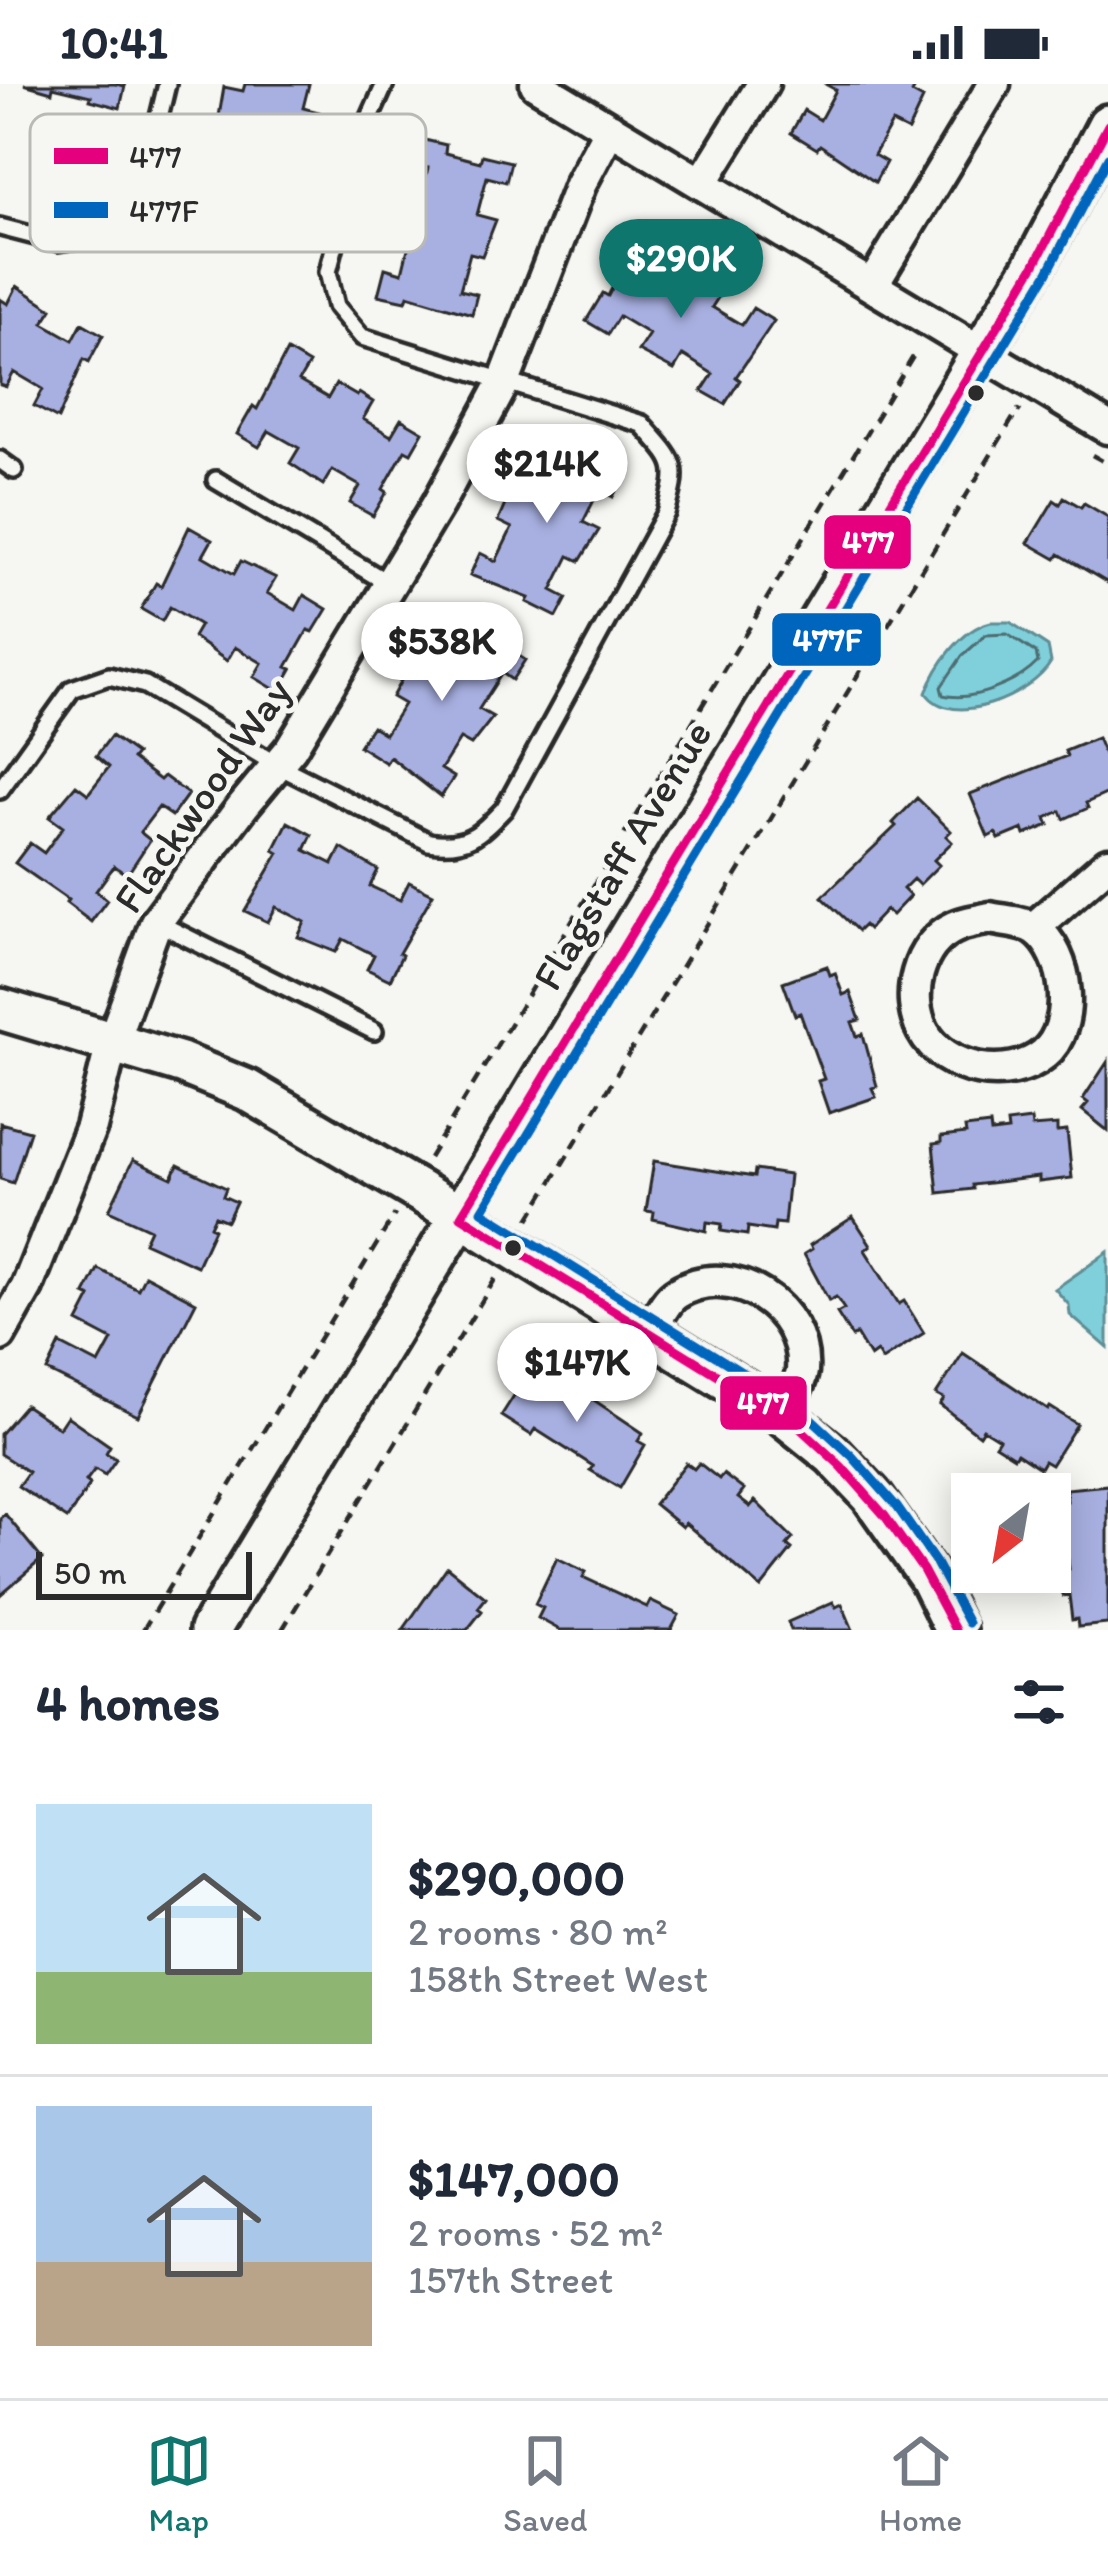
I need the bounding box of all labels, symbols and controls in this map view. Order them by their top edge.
text: 10:41 [60,15,168,69]
legend [30,114,426,252]
text: 477 [129,137,182,176]
text: 477F [129,191,199,230]
pin: $290K [597,219,765,321]
text: $290K [626,234,736,281]
unlabelled marker [965,382,987,404]
pin: $214K [463,424,631,526]
text: $214K [494,439,600,486]
line badge: 477 [822,513,913,571]
text: 477 [842,522,895,561]
pin: $538K [358,602,526,704]
line badge: 477F [770,611,883,668]
text: $538K [388,617,496,664]
text: 477F [792,620,863,659]
street label: Flackwood Way [102,667,302,922]
street label: Flagstaff Avenue [521,711,723,999]
unlabelled marker [502,1237,524,1259]
pin: $147K [493,1323,661,1425]
text: $147K [524,1338,630,1385]
line badge: 477 [718,1374,809,1432]
text: 477 [737,1383,790,1422]
north arrow [951,1473,1071,1593]
map controls [951,1473,1071,1593]
scale bar [36,1546,252,1599]
text: 50 m [54,1553,127,1592]
icon: filters [1006,1669,1072,1735]
text: 4 homes [36,1672,220,1733]
text: $290,000 [408,1847,625,1908]
icon: home [132,1852,276,1996]
text: 2 rooms · 80 m² [408,1908,668,1955]
text: 158th Street West [408,1955,708,2002]
text: $147,000 [408,2148,620,2209]
icon: home [132,2154,276,2298]
text: 2 rooms · 52 m² [408,2209,663,2256]
text: 157th Street [408,2256,613,2303]
tab: Map [146,2428,212,2539]
tab: Saved [503,2428,588,2539]
tab: Home [879,2428,962,2539]

